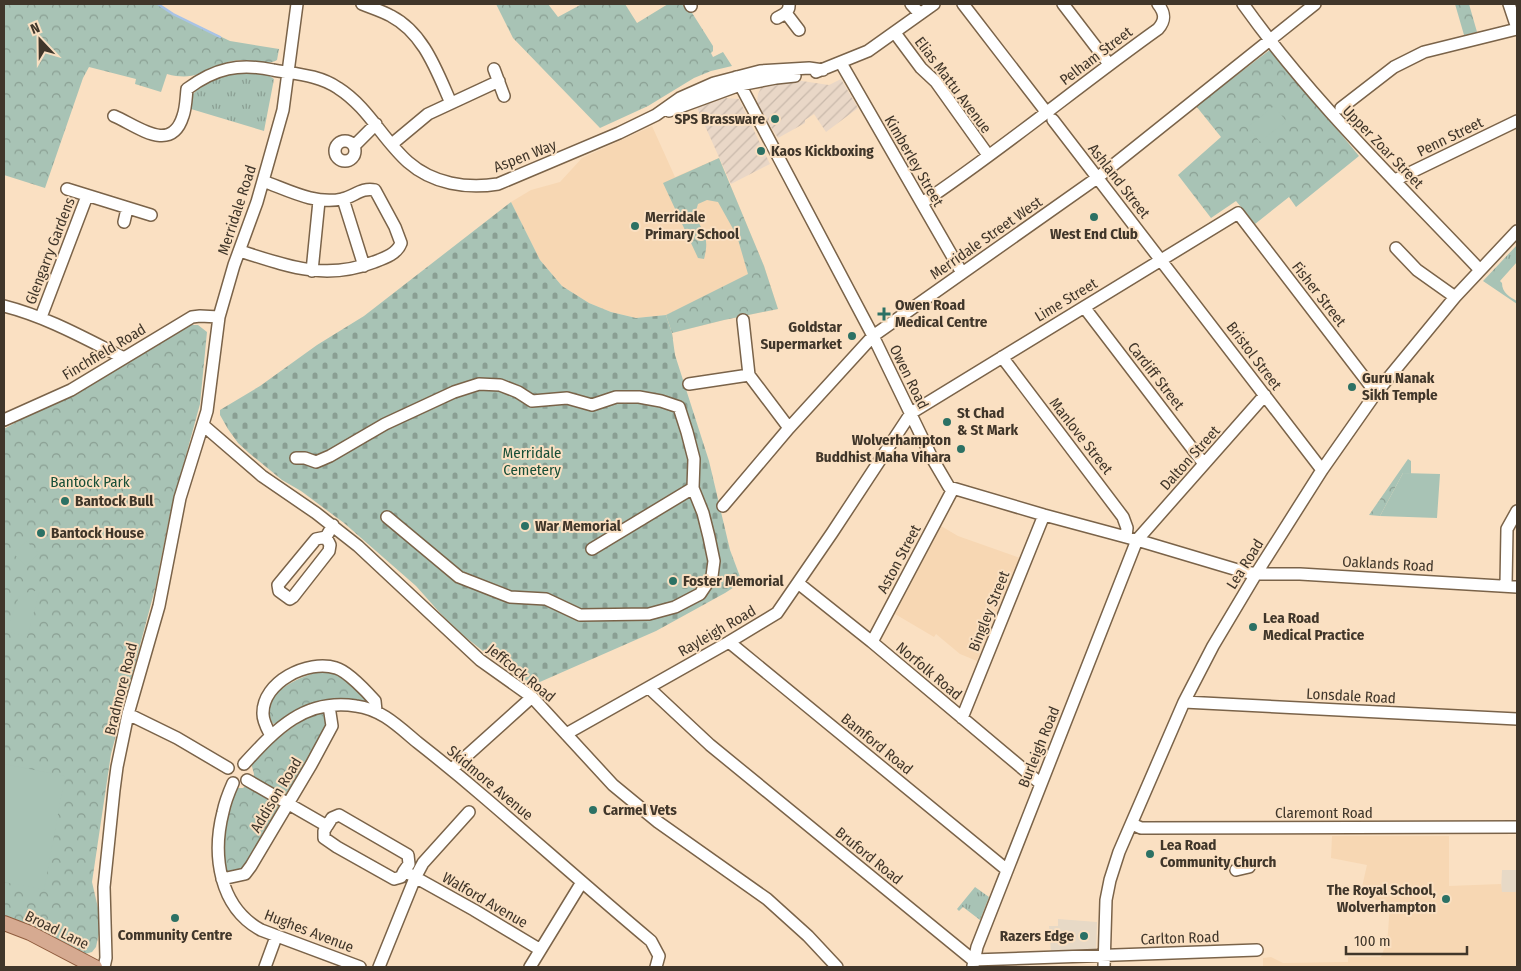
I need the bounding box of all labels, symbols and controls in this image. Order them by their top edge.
north arrow [15,15,65,65]
text: N [28,19,42,38]
street label: Pelham Street [1056,23,1136,89]
street label: Elias Mattu Avenue [911,33,995,137]
street label: Upper Zoar Street [1339,102,1427,192]
place label: SPS Brassware [674,110,765,128]
street label: Kimberley Street [881,112,947,210]
marker: SPS Brassware [769,113,781,125]
street label: Penn Street [1414,113,1486,161]
street label: Aspen Way [491,136,559,176]
street label: Ashland Street [1084,140,1154,222]
place label: Kaos Kickboxing [771,142,874,160]
marker: Kaos Kickboxing [755,145,767,157]
street label: Merridale Road [214,163,260,257]
street label: Merridale Street West [927,193,1046,283]
street label: Glengarry Gardens [21,195,79,307]
place label: Merridale Primary School [645,208,740,243]
marker: West End Club [1088,211,1100,223]
marker: Merridale Primary School [629,220,641,232]
place label: West End Club [1050,225,1138,243]
street label: Fisher Street [1288,258,1350,330]
street label: Lime Street [1031,274,1101,326]
place label: Owen Road Medical Centre [895,296,988,331]
marker: Owen Road Medical Centre [877,307,891,321]
place label: Goldstar Supermarket [760,318,843,353]
street label: Bristol Street [1223,318,1285,394]
street label: Finchfield Road [59,320,149,384]
marker: Goldstar Supermarket [846,330,858,342]
street label: Cardiff Street [1124,339,1188,414]
street label: Owen Road [886,342,932,412]
place label: Guru Nanak Sikh Temple [1362,369,1438,404]
marker: Guru Nanak Sikh Temple [1346,381,1358,393]
street label: Manlove Street [1046,394,1116,478]
place label: St Chad & St Mark [957,404,1018,439]
marker: St Chad & St Mark [941,416,953,428]
street label: Dalton Street [1156,422,1224,494]
place label: Wolverhampton Buddhist Maha Vihara [815,431,952,466]
marker: Wolverhampton Buddhist Maha Vihara [955,443,967,455]
park label: Merridale Cemetery [503,444,561,479]
park label: Bantock Park [50,473,130,491]
place label: Bantock Bull [75,492,154,510]
marker: Bantock Bull [59,495,71,507]
place label: War Memorial [535,517,622,535]
marker: War Memorial [519,520,531,532]
street label: Aston Street [873,522,925,596]
place label: Bantock House [51,524,144,542]
marker: Bantock House [35,527,47,539]
street label: Lea Road [1223,536,1267,592]
street label: Oaklands Road [1342,553,1434,575]
street label: Bingley Street [965,568,1013,654]
place label: Foster Memorial [683,572,784,590]
marker: Foster Memorial [667,575,679,587]
street label: Rayleigh Road [675,602,759,660]
place label: Lea Road Medical Practice [1263,609,1365,644]
marker: Lea Road Medical Practice [1247,621,1259,633]
street label: Norfolk Road [893,638,965,704]
street label: Jeffcock Road [483,640,559,706]
street label: Bradmore Road [101,641,141,737]
street label: Lonsdale Road [1306,685,1396,707]
street label: Burleigh Road [1015,704,1063,790]
street label: Bamford Road [838,710,916,778]
street label: Skidmore Avenue [443,742,537,824]
street label: Addison Road [247,754,305,836]
place label: Carmel Vets [603,801,677,819]
marker: Carmel Vets [587,804,599,816]
street label: Claremont Road [1275,804,1373,822]
street label: Bruford Road [832,823,906,889]
place label: Lea Road Community Church [1160,836,1276,871]
marker: Lea Road Community Church [1144,848,1156,860]
street label: Walford Avenue [439,868,531,932]
place label: The Royal School, Wolverhampton [1327,881,1436,916]
marker: The Royal School, Wolverhampton [1440,893,1452,905]
street label: Hughes Avenue [262,906,356,956]
street label: Broad Lane [22,907,92,953]
marker: Community Centre [169,912,181,924]
scale bar [1346,924,1467,956]
place label: Community Centre [118,926,233,944]
place label: Razers Edge [1000,927,1074,945]
street label: Carlton Road [1140,928,1220,948]
marker: Razers Edge [1078,930,1090,942]
text: 100 m [1354,932,1391,950]

